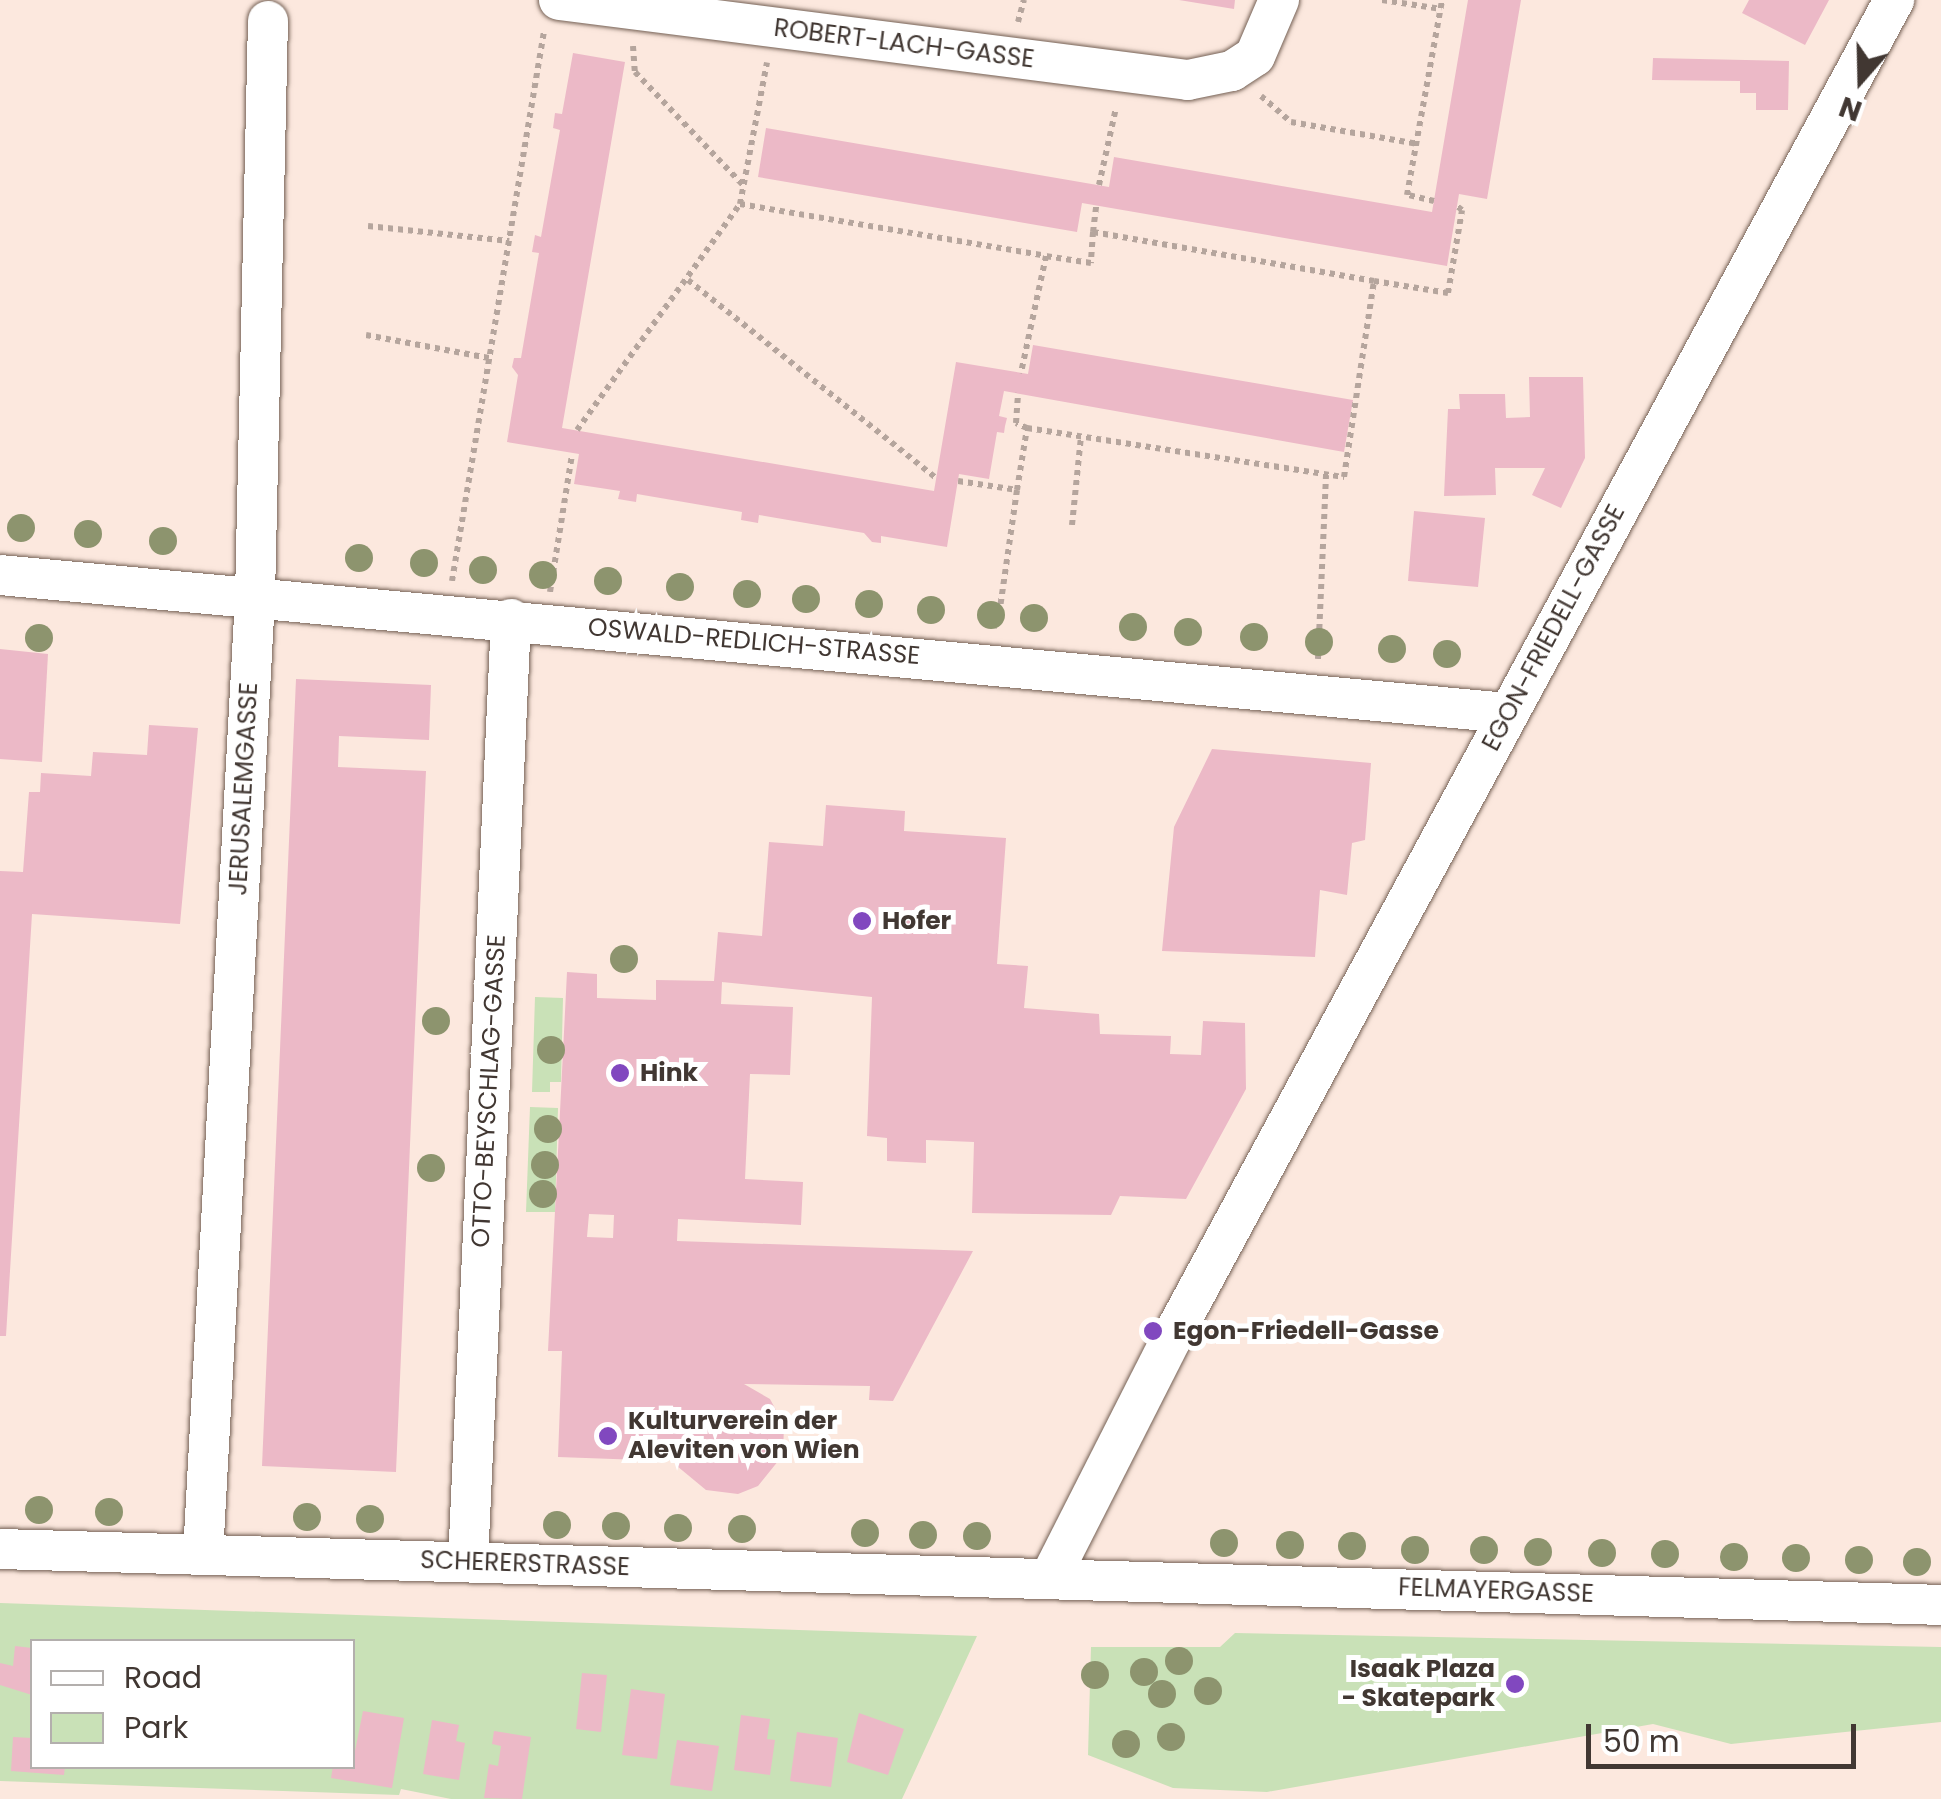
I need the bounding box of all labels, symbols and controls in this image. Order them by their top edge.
street label: ROBERT-LACH-GASSE [772,13,1036,75]
north arrow [1811,30,1911,130]
text: N [1834,87,1867,131]
street label: EGON-FRIEDELL-GASSE [1476,500,1632,756]
street label: OSWALD-REDLICH-STRASSE [587,613,921,671]
street label: JERUSALEMGASSE [223,682,265,896]
place label: Hofer [882,906,951,936]
marker: Hofer [851,910,873,932]
street label: OTTO-BEYSCHLAG-GASSE [466,934,512,1248]
place label: Hink [640,1058,698,1088]
marker: Hink [609,1062,631,1084]
place label: Egon-Friedell-Gasse [1173,1316,1439,1346]
marker: Egon-Friedell-Gasse [1142,1320,1164,1342]
place label: Kulturverein der Aleviten von Wien [628,1407,860,1466]
marker: Kulturverein der Aleviten von Wien [597,1425,619,1447]
street label: SCHERERSTRASSE [420,1545,630,1583]
street label: FELMAYERGASSE [1398,1573,1594,1609]
legend [30,1639,355,1769]
place label: Isaak Plaza - Skatepark [1342,1655,1495,1714]
text: Road [124,1656,202,1699]
marker: Isaak Plaza - Skatepark [1504,1673,1526,1695]
scale bar [1591,1704,1861,1766]
text: Park [124,1706,188,1749]
text: 50 m [1603,1720,1680,1763]

